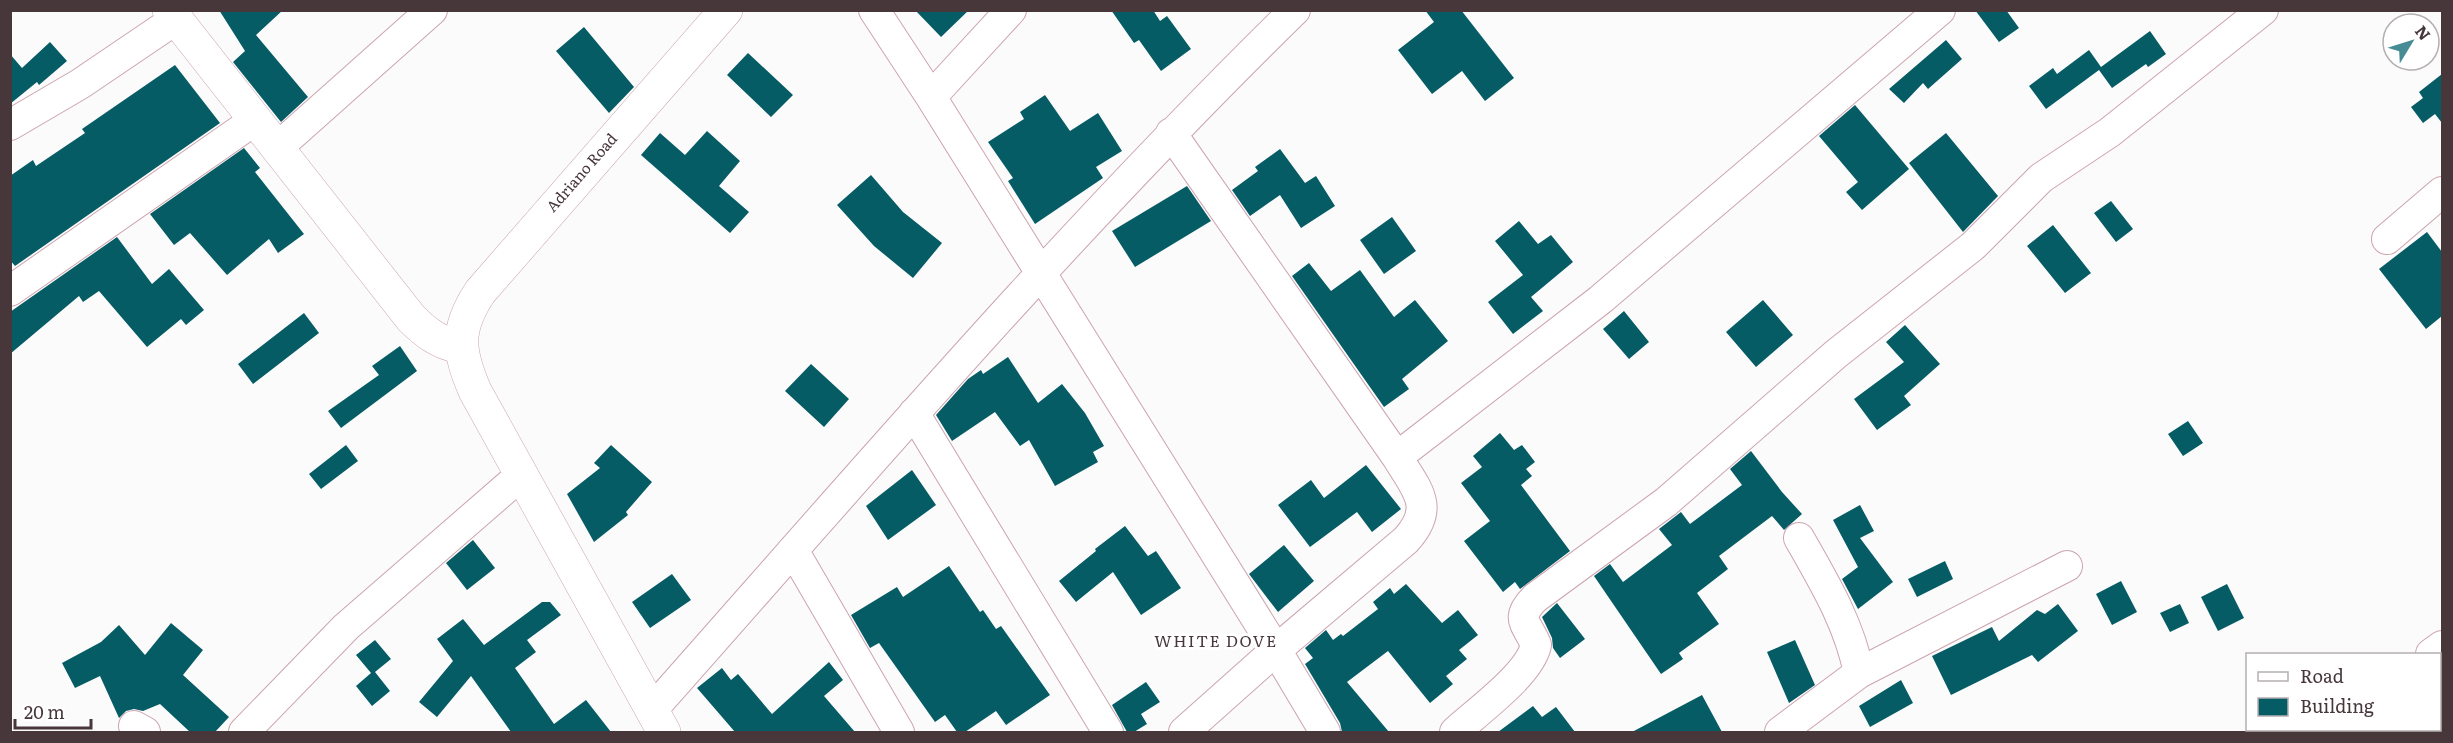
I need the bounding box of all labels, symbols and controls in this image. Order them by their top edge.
north arrow [2381,12,2441,72]
text: N [2410,19,2437,45]
street label: Adriano Road [540,127,622,217]
district label: WHITE DOVE [1154,628,1278,652]
legend [2246,653,2441,731]
text: Road [2300,662,2344,689]
scale bar [15,692,92,730]
text: Building [2300,692,2375,719]
text: 20 m [24,698,65,725]

